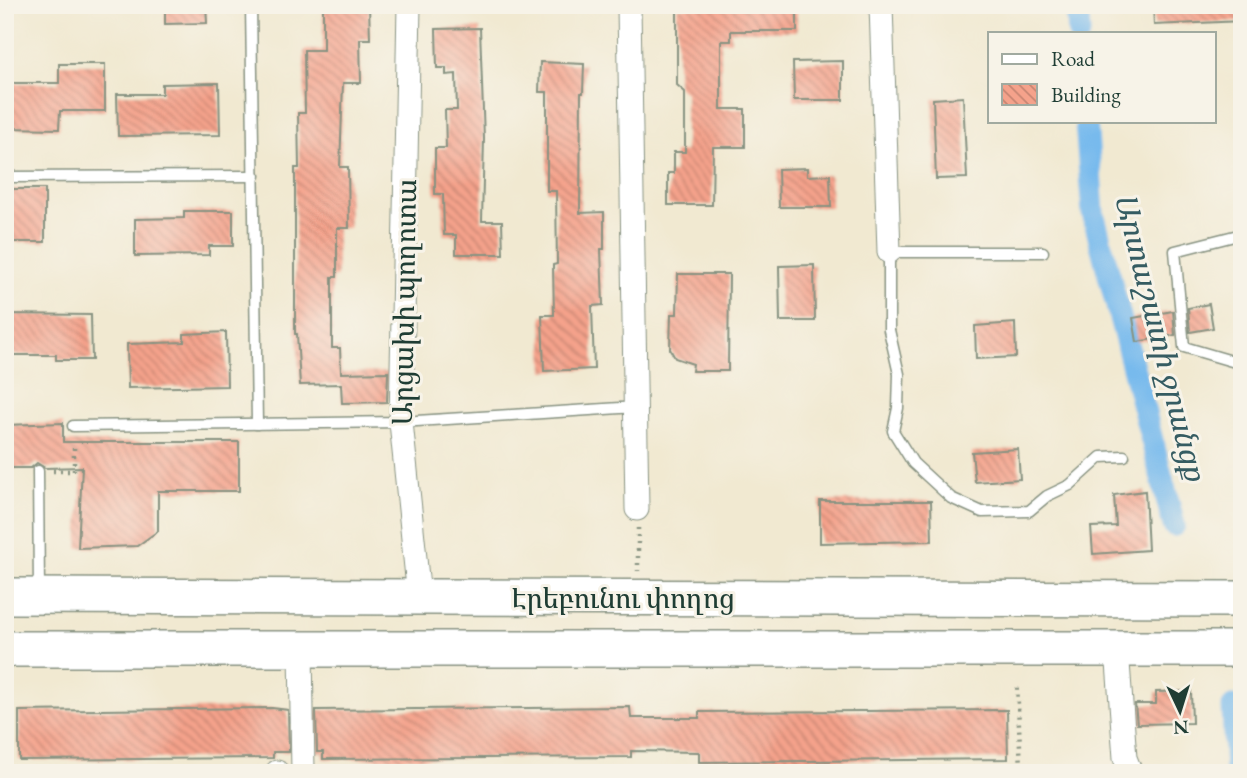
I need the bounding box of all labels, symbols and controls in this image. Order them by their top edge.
legend [988,32,1216,122]
text: Road [1051,45,1095,72]
text: Building [1051,81,1121,108]
street label: Արցախի պողոտա [384,178,424,426]
water label: Արտաշատի ջրանցք [1106,189,1215,486]
street label: Էրեբունու փողոց [511,580,735,616]
north arrow [1146,676,1216,746]
text: N [1172,714,1190,741]

